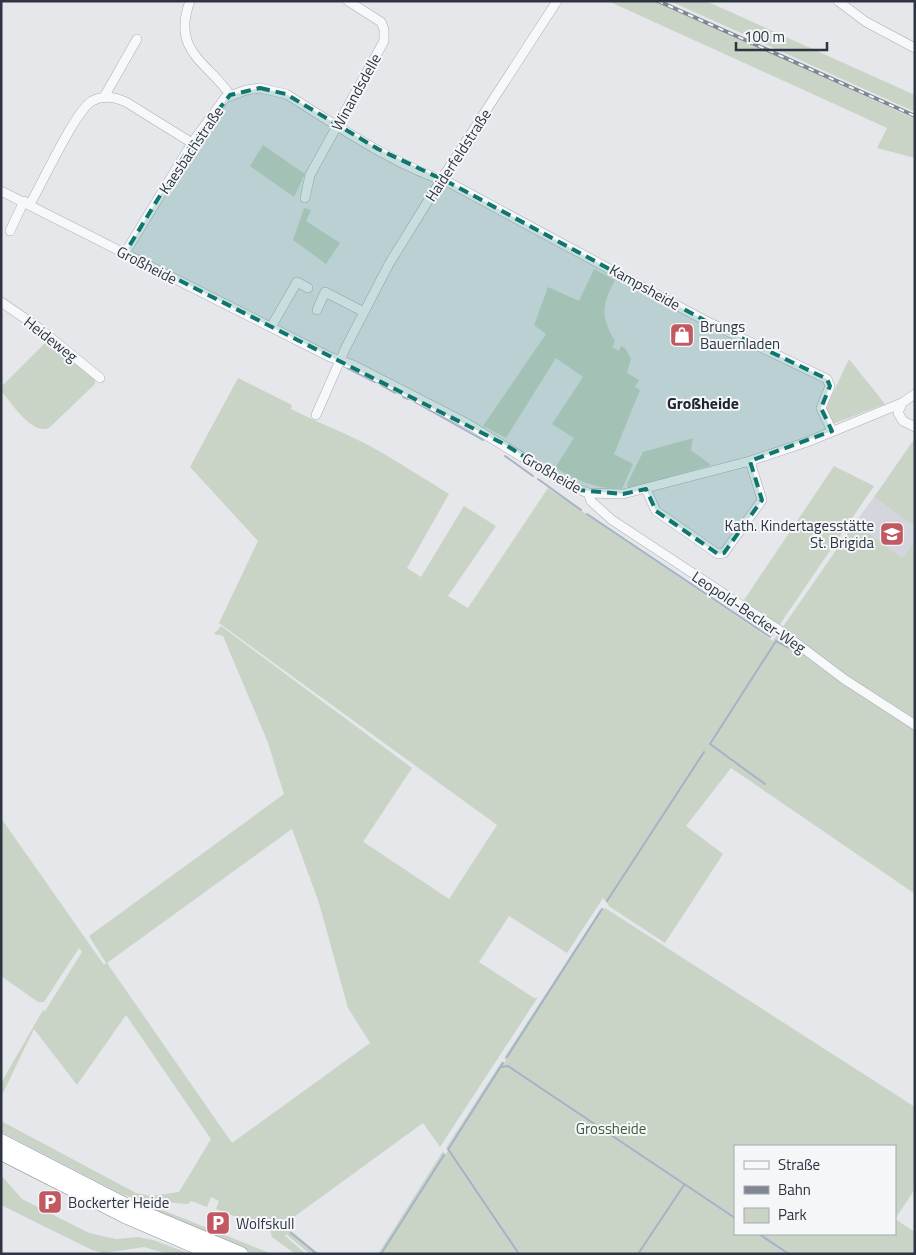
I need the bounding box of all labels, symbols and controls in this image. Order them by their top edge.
scale bar [736,20,827,52]
text: 100 m [744,25,785,48]
street label: Winandsdelle [325,49,387,135]
street label: Kaesbachstraße [153,101,229,199]
street label: Haiderfeldstraße [419,104,497,206]
street label: Großheide [113,240,181,290]
street label: Kampsheide [605,258,685,316]
street label: Heideweg [19,311,83,368]
place label: Brungs Bauernladen [700,315,780,355]
shop icon: Brungs Bauernladen [669,322,695,348]
district label: Großheide [667,391,739,415]
street label: Großheide [518,447,586,499]
place label: Kath. Kindertagesstätte St. Brigida [725,514,874,554]
school or university icon: Kath. Kindertagesstätte St. Brigida [879,521,905,547]
street label: Leopold-Becker-Weg [687,565,811,659]
park label: Grossheide [576,1117,646,1140]
legend [734,1145,896,1235]
text: Straße [778,1153,820,1176]
text: Bahn [778,1178,811,1201]
parking icon: Bockerter Heide [37,1189,63,1215]
place label: Bockerter Heide [68,1191,169,1214]
text: Park [778,1203,807,1226]
parking icon: Wolfskull [205,1210,231,1236]
place label: Wolfskull [236,1212,294,1235]

